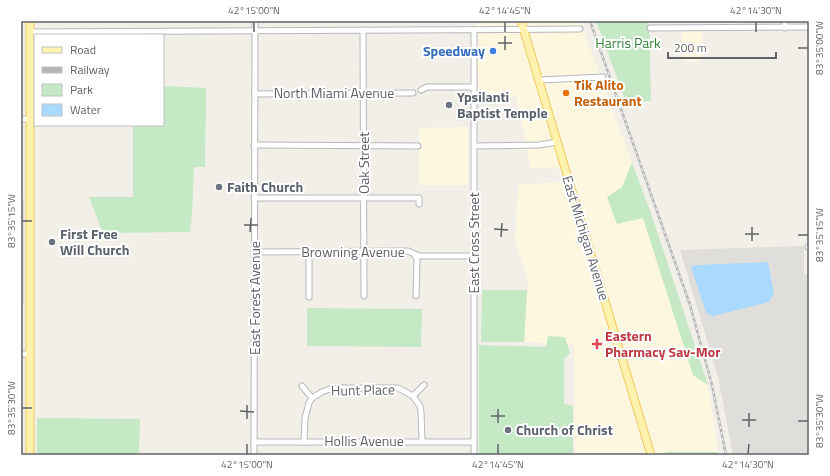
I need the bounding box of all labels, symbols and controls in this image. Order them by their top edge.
text: 42°15'00"N [228,3,280,18]
text: 42°14'45"N [479,3,531,18]
text: 42°14'30"N [730,3,782,18]
text: 83°35'00"W [812,21,827,75]
park label: Harris Park [595,32,661,53]
legend [34,34,164,126]
scale bar [668,34,776,60]
text: 200 m [674,38,707,57]
text: Road [70,40,96,59]
place label: Speedway [423,40,485,61]
marker: Speedway [488,46,498,56]
text: Railway [70,60,110,79]
place label: Tik Alito Restaurant [574,74,642,111]
text: Park [70,80,93,99]
street label: North Miami Avenue [274,82,394,103]
place label: Ypsilanti Baptist Temple [457,86,548,123]
marker: Tik Alito Restaurant [561,88,571,98]
text: Water [70,100,101,119]
marker: Ypsilanti Baptist Temple [444,100,454,110]
street label: Oak Street [353,132,374,194]
street label: East Michigan Avenue [558,173,615,303]
place label: Faith Church [227,176,303,197]
marker: Faith Church [214,182,224,192]
street label: East Cross Street [463,192,484,294]
text: 83°35'15"W [4,194,19,248]
text: 83°35'15"W [812,208,827,262]
place label: First Free Will Church [60,223,130,260]
marker: First Free Will Church [47,237,57,247]
street label: East Forest Avenue [244,241,265,355]
street label: Browning Avenue [301,241,405,262]
place label: Eastern Pharmacy Sav-Mor [605,325,720,362]
marker: Eastern Pharmacy Sav-Mor [592,339,602,349]
street label: Hunt Place [331,378,395,401]
text: 83°35'30"W [4,381,19,435]
text: 83°35'30"W [812,394,827,448]
place label: Church of Christ [516,419,613,440]
marker: Church of Christ [503,425,513,435]
street label: Hollis Avenue [324,430,404,451]
text: 42°15'00"N [221,457,273,472]
text: 42°14'45"N [472,457,524,472]
text: 42°14'30"N [722,457,774,472]

